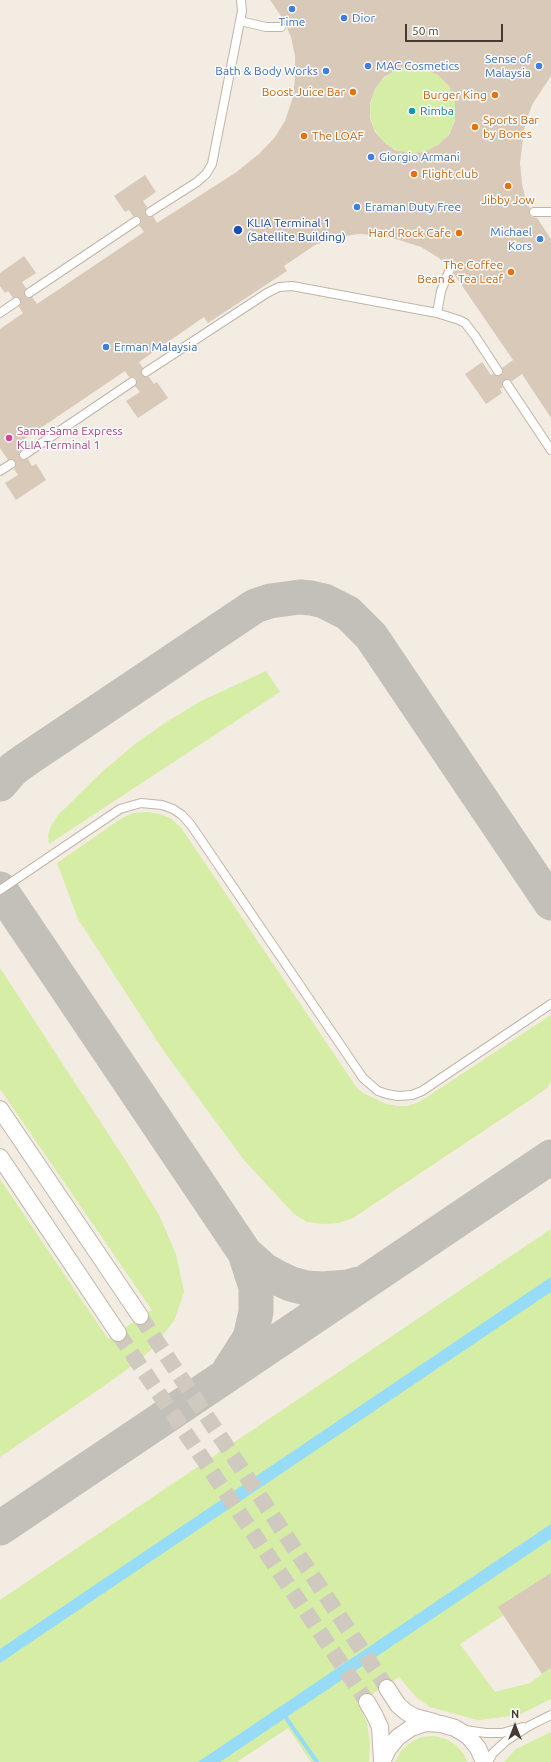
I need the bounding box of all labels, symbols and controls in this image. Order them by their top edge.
marker: Time [287,4,297,14]
place label: Dior [352,11,375,25]
marker: Dior [339,13,349,23]
place label: Time [279,15,305,29]
scale bar [407,16,505,42]
text: 50 m [412,24,439,37]
place label: Sense of Malaysia [485,52,531,80]
place label: MAC Cosmetics [376,59,459,73]
marker: MAC Cosmetics [363,61,373,71]
marker: Sense of Malaysia [534,61,544,71]
place label: Bath & Body Works [215,64,318,78]
marker: Bath & Body Works [321,66,331,76]
place label: Boost Juice Bar [262,85,345,99]
marker: Boost Juice Bar [348,87,358,97]
place label: Burger King [423,88,487,102]
marker: Burger King [490,90,500,100]
place label: Rimba [420,104,454,118]
marker: Rimba [407,106,417,116]
place label: Sports Bar by Bones [483,113,539,141]
marker: Sports Bar by Bones [470,122,480,132]
place label: The LOAF [312,129,364,143]
marker: The LOAF [299,131,309,141]
place label: Giorgio Armani [379,150,460,164]
marker: Giorgio Armani [366,152,376,162]
place label: Flight club [422,167,478,181]
marker: Flight club [409,169,419,179]
marker: Jibby Jow [503,181,513,191]
place label: Jibby Jow [481,193,535,207]
place label: Eraman Duty Free [365,200,461,214]
marker: Eraman Duty Free [352,202,362,212]
place label: KLIA Terminal 1 (Satellite Building) [247,216,346,244]
marker: KLIA Terminal 1 (Satellite Building) [232,224,244,236]
place label: Michael Kors [490,225,532,253]
place label: Hard Rock Cafe [369,226,451,240]
marker: Hard Rock Cafe [454,228,464,238]
marker: Michael Kors [535,234,545,244]
place label: The Coffee Bean & Tea Leaf [417,258,503,286]
marker: The Coffee Bean & Tea Leaf [506,267,516,277]
place label: Erman Malaysia [114,340,197,354]
marker: Erman Malaysia [101,342,111,352]
place label: Sama-Sama Express KLIA Terminal 1 [17,424,123,452]
marker: Sama-Sama Express KLIA Terminal 1 [4,433,14,443]
north arrow [495,1706,535,1746]
text: N [511,1708,519,1720]

